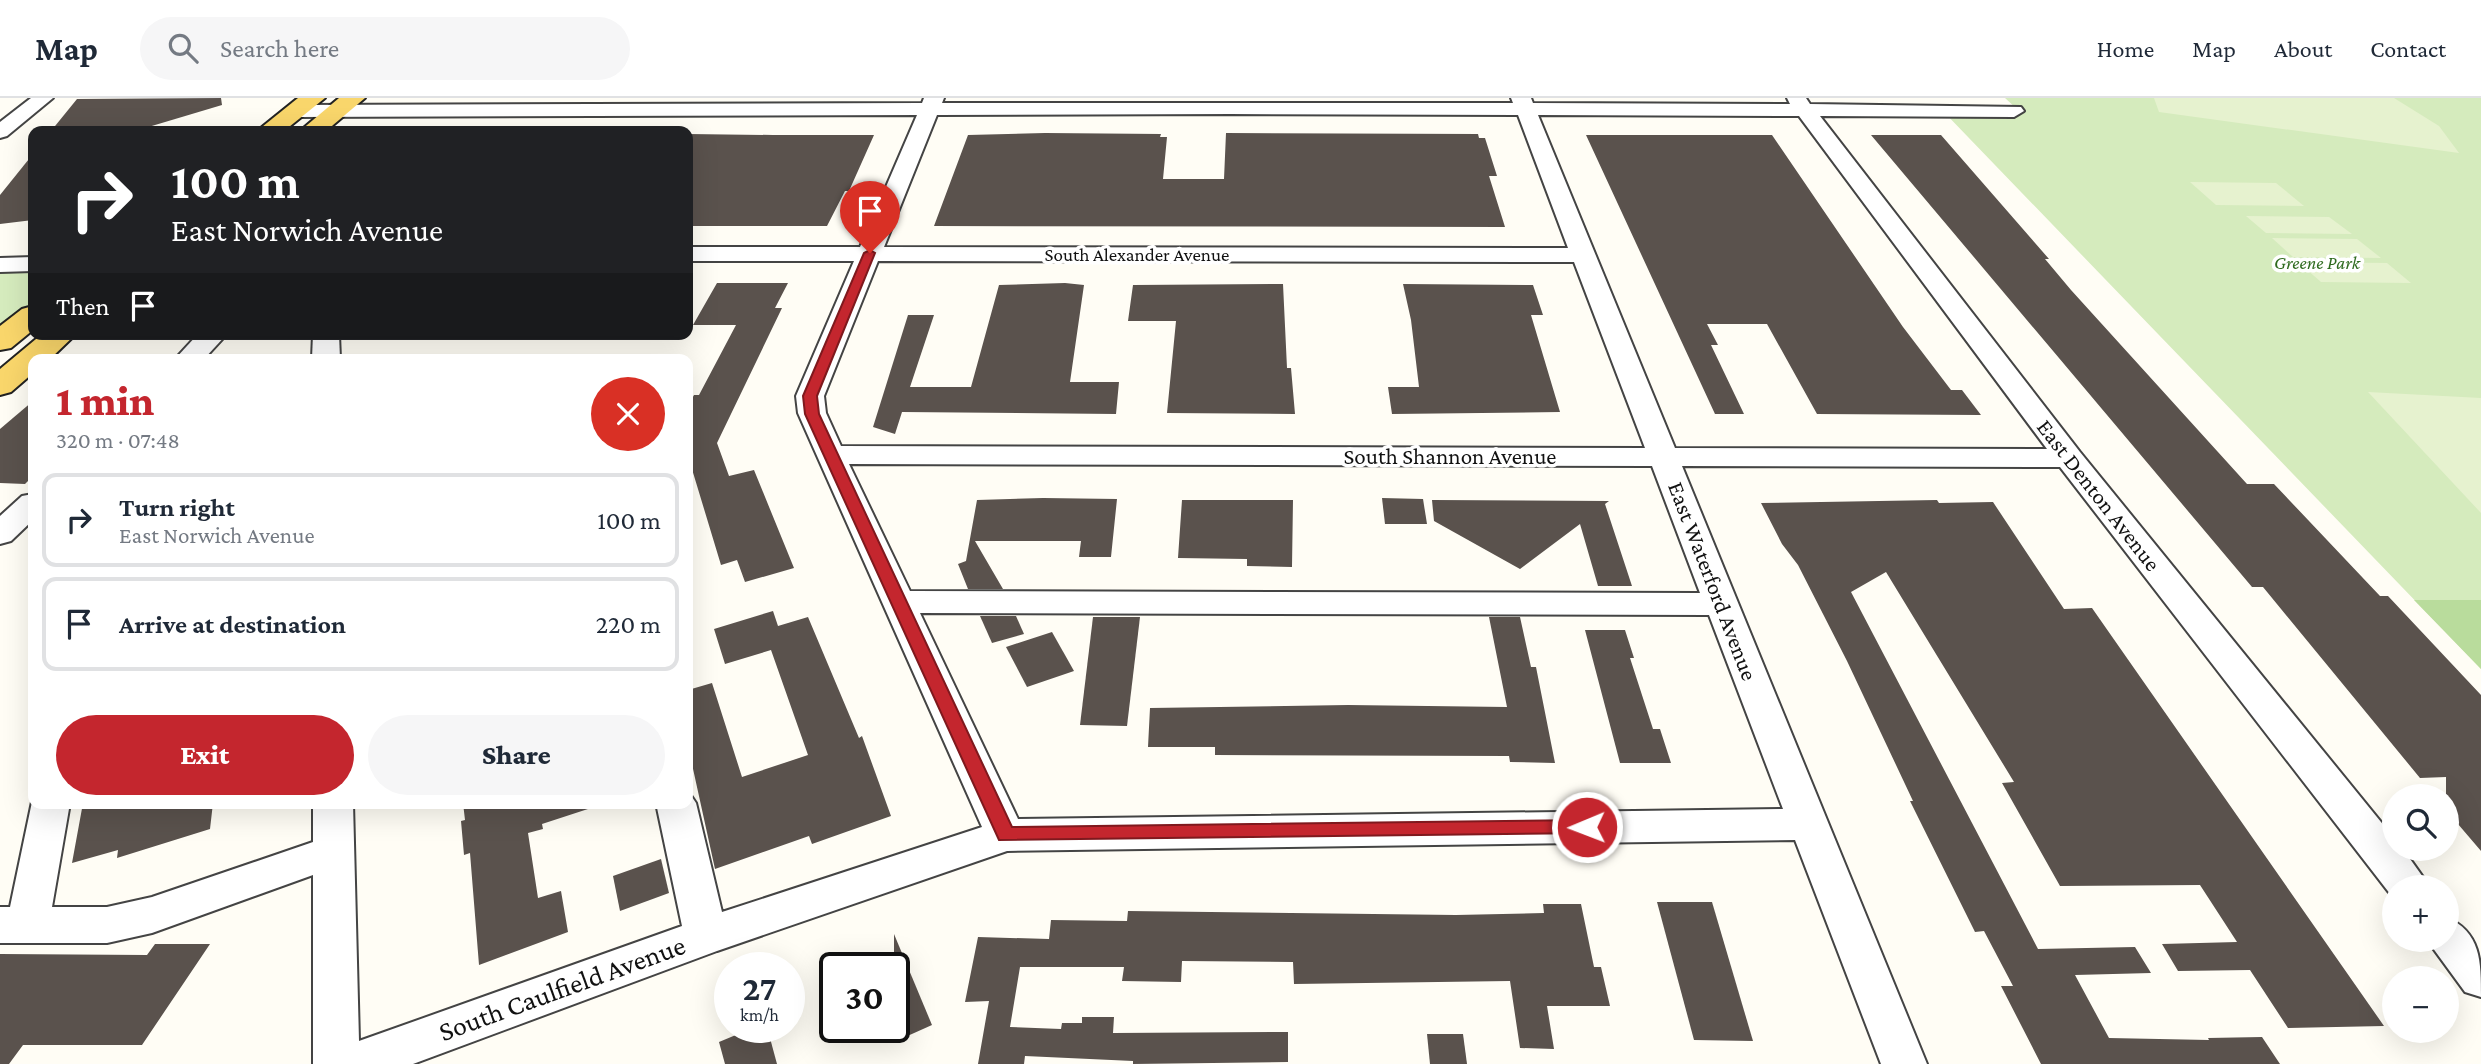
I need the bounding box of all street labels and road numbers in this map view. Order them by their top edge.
street label: South Alexander Avenue [1045,244,1229,265]
street label: East Denton Avenue [2032,414,2166,576]
street label: South Shannon Avenue [1344,443,1556,469]
street label: East Waterford Avenue [1663,478,1763,684]
street label: South Caulfield Avenue [435,929,689,1047]

